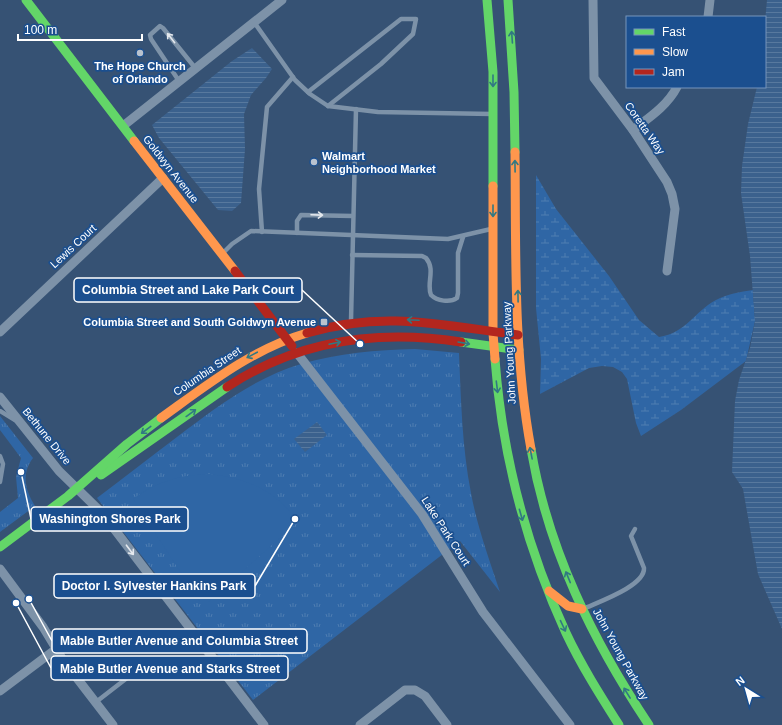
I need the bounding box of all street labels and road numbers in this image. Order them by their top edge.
street label: Coretta Way [623,100,668,157]
street label: Goldwyn Avenue [141,133,201,205]
street label: Lewis Court [48,222,98,270]
street label: John Young Parkway [500,301,518,405]
street label: Columbia Street [171,344,243,398]
street label: Bethune Drive [20,405,74,467]
street label: Lake Park Court [419,494,473,568]
street label: John Young Parkway [591,606,651,702]

